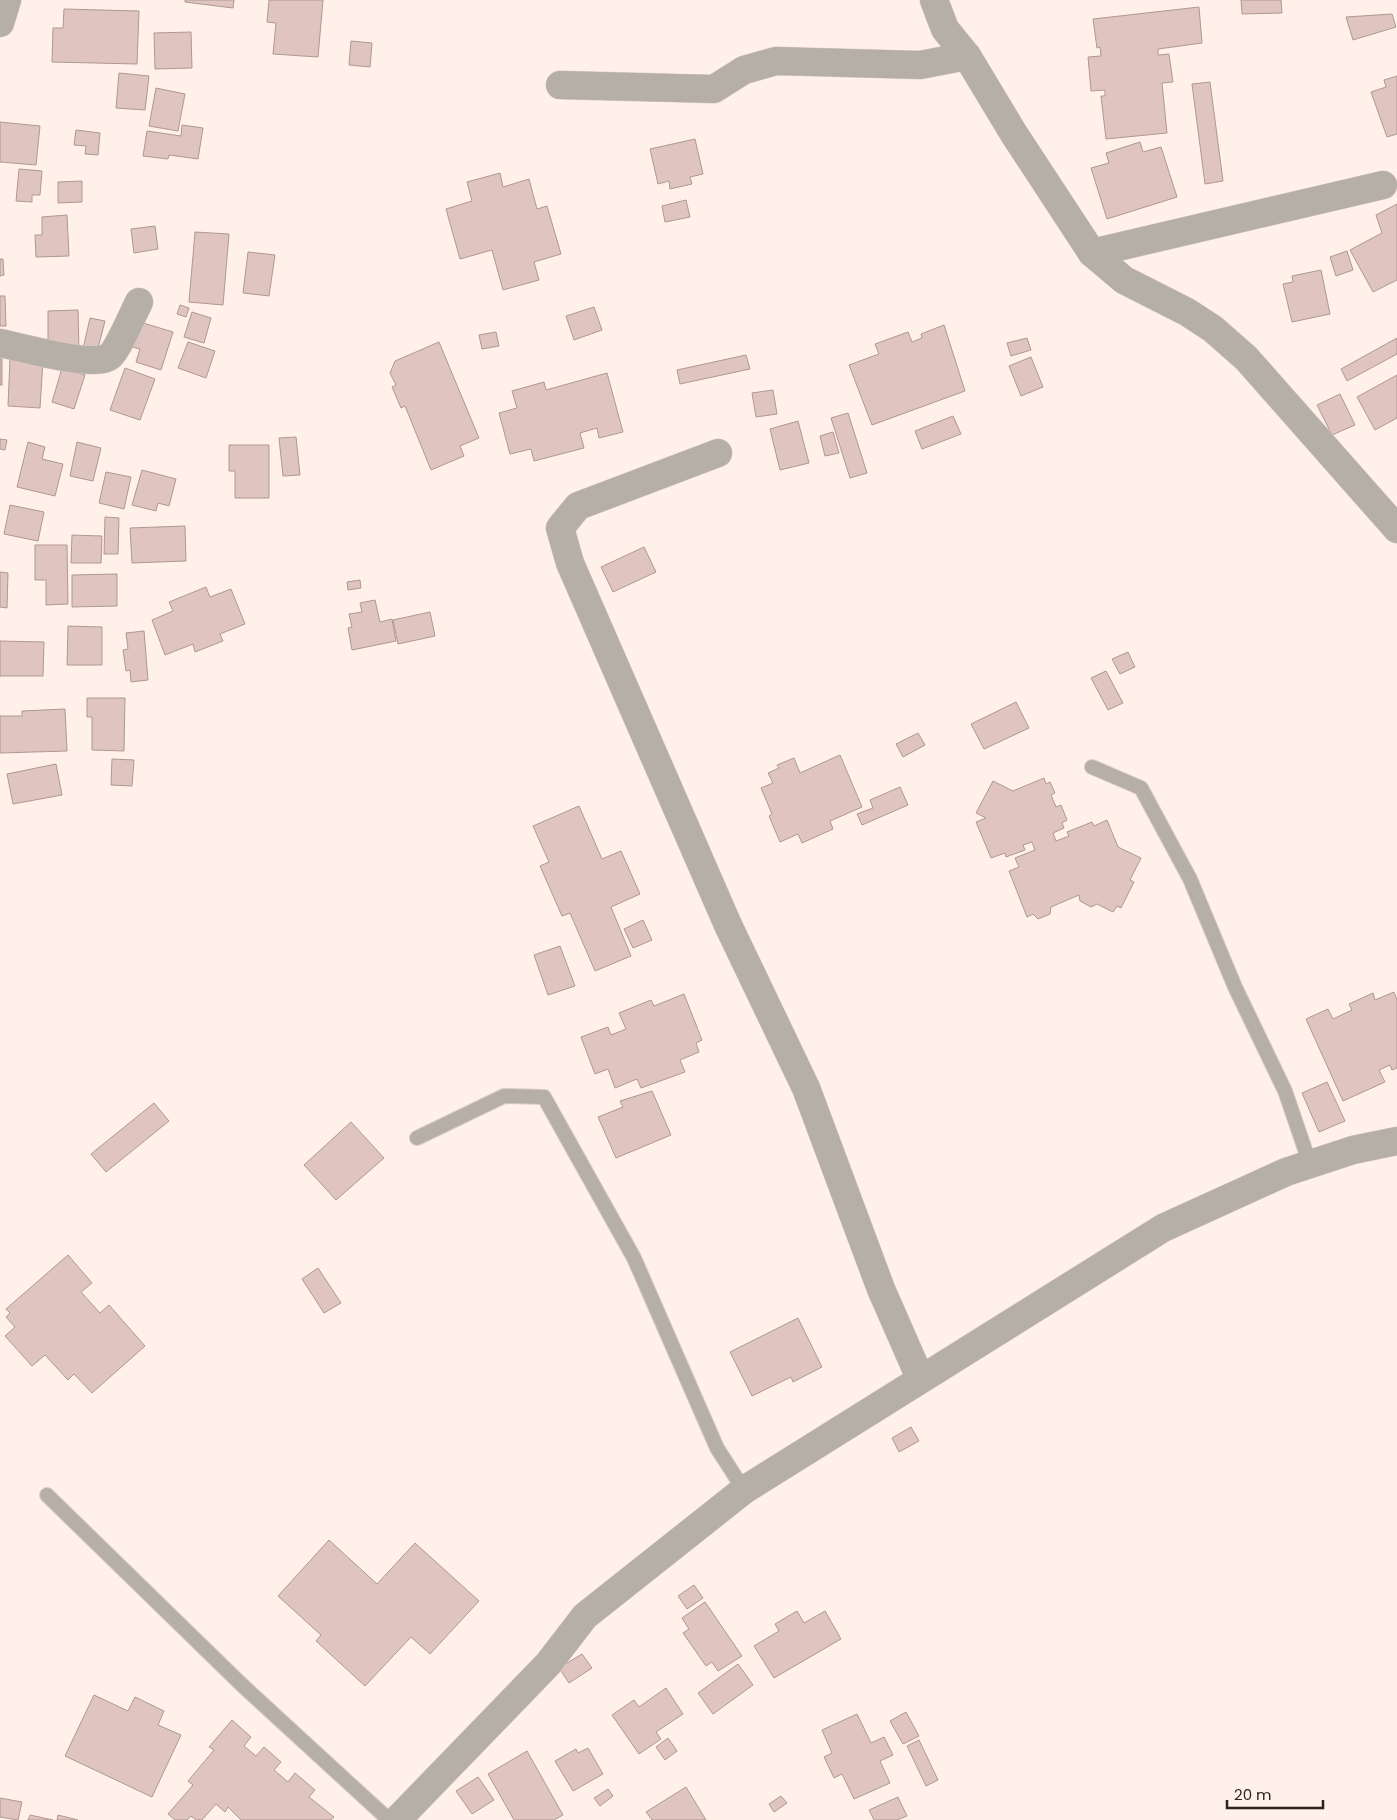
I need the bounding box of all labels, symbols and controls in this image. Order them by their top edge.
scale bar [1227,1778,1323,1810]
text: 20 m [1234,1784,1272,1805]

